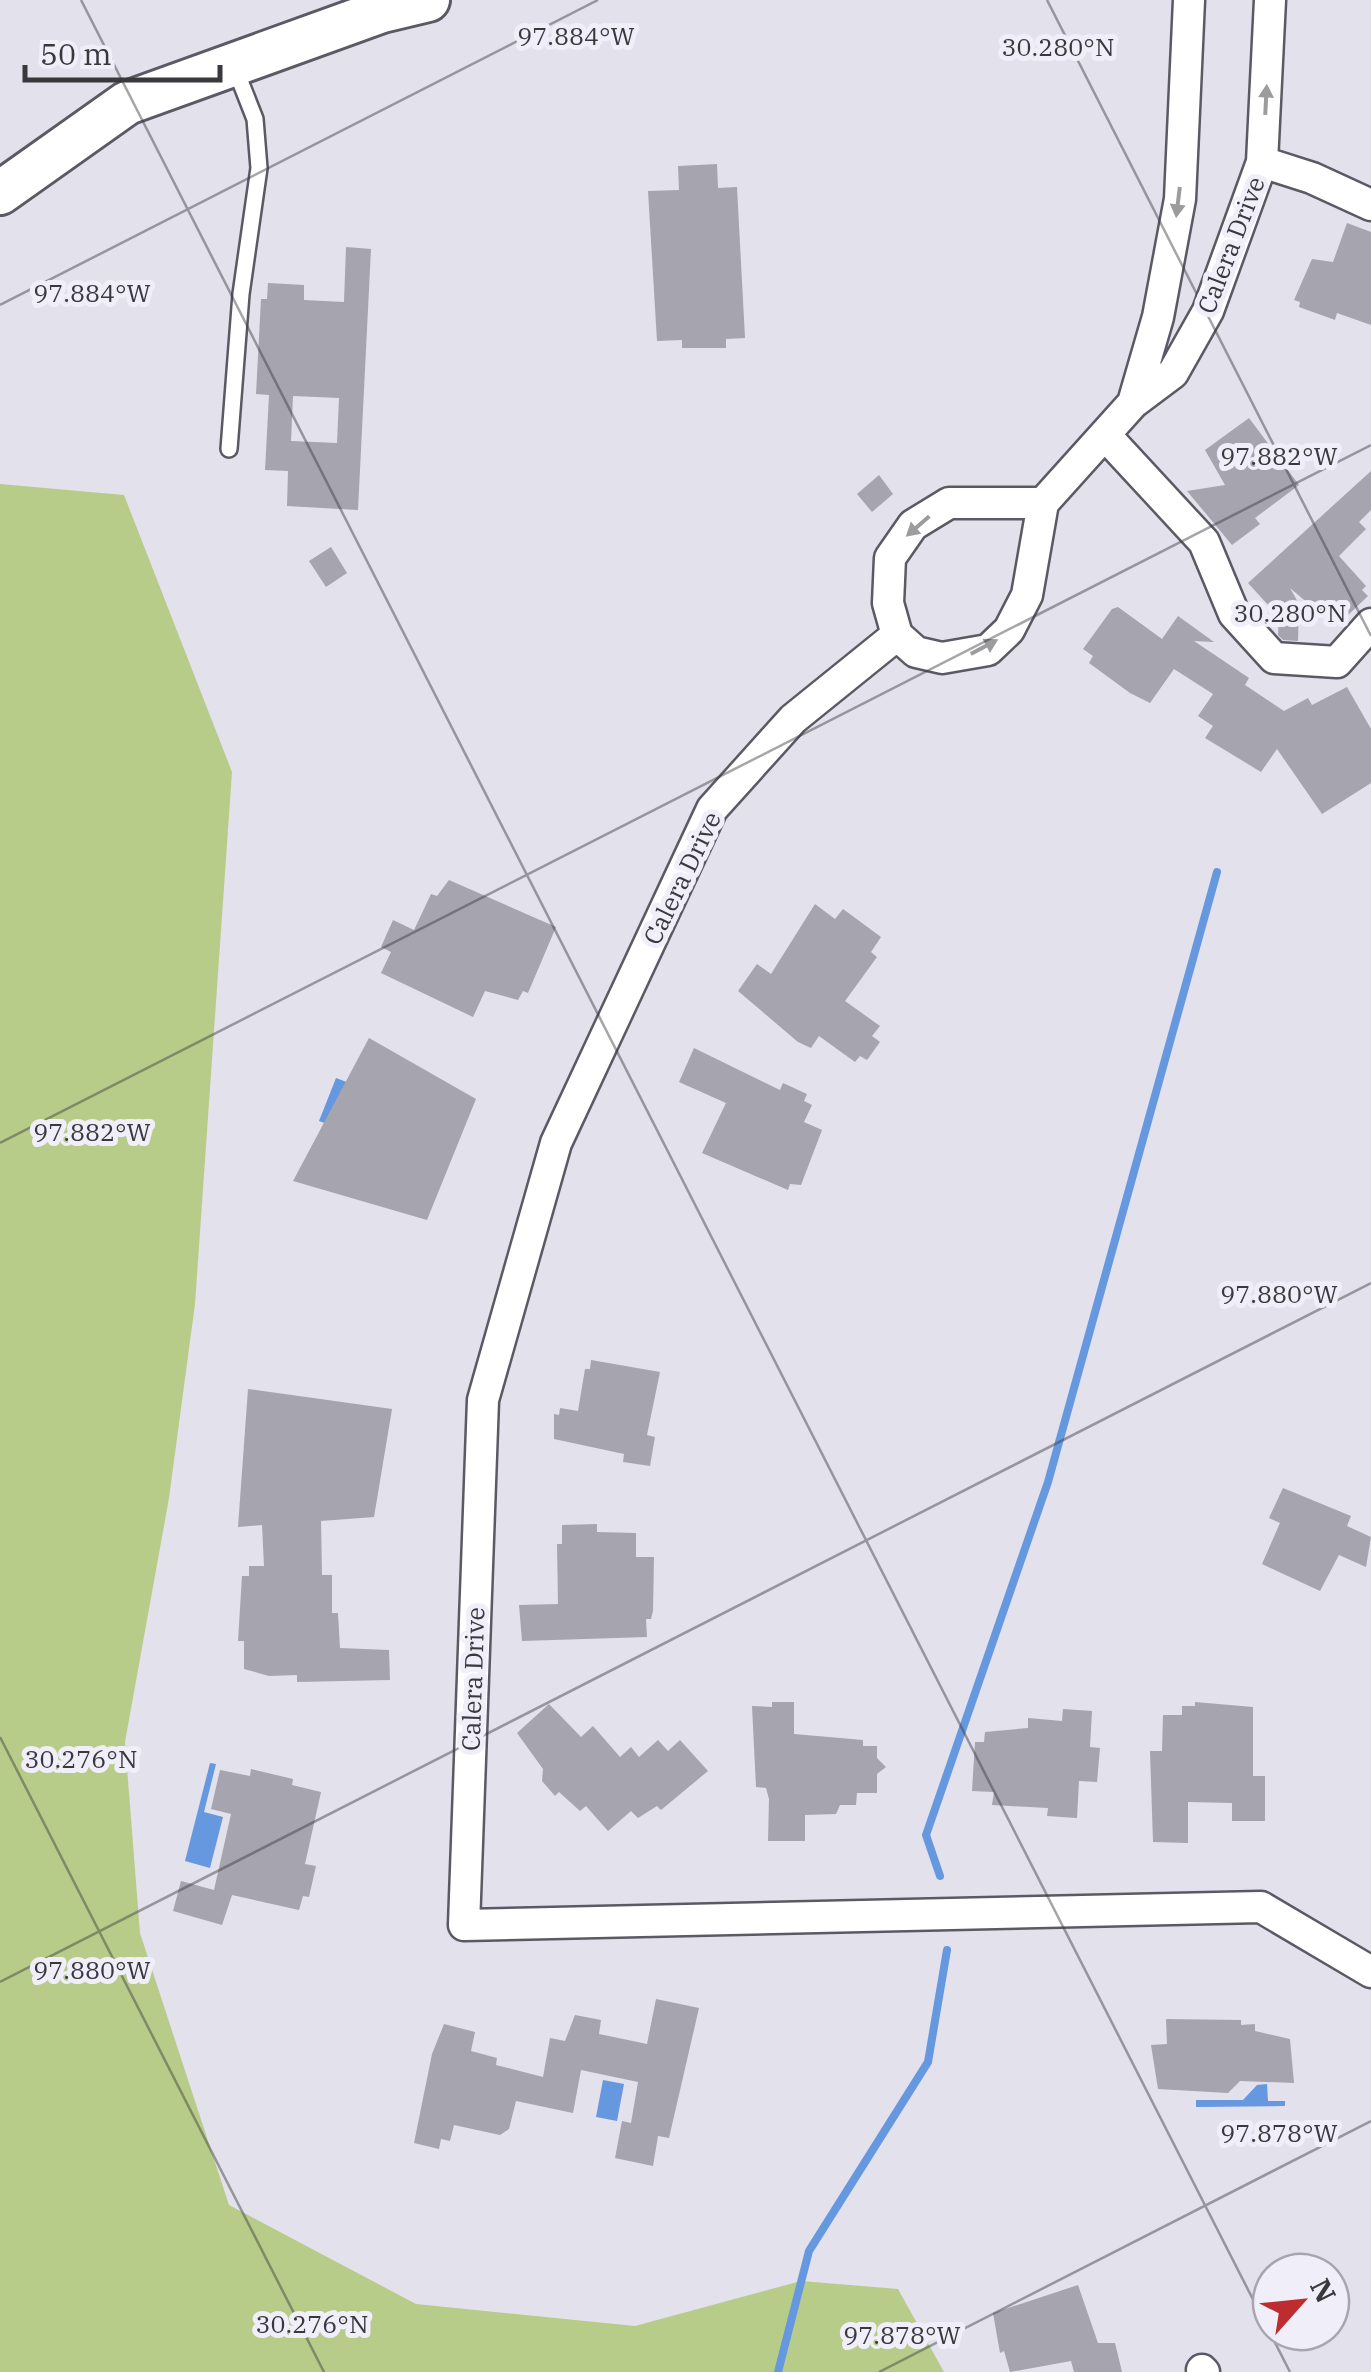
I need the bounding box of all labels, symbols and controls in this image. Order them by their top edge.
text: 97.884°W [517,19,635,52]
scale bar [25,20,220,82]
text: 30.280°N [1002,30,1114,63]
text: 50 m [40,34,112,73]
one-way arrow [1258,83,1274,115]
street label: Calera Drive [1189,172,1272,318]
one-way arrow [1170,187,1186,218]
text: 97.884°W [33,276,151,309]
text: 97.882°W [1220,439,1338,472]
one-way arrow [906,514,931,536]
text: 30.280°N [1234,596,1346,629]
one-way arrow [970,639,998,656]
street label: Calera Drive [635,806,728,950]
text: 97.882°W [33,1115,151,1148]
text: 97.880°W [1220,1277,1338,1310]
street label: Calera Drive [453,1606,492,1752]
text: 30.276°N [25,1742,137,1775]
text: 97.880°W [33,1953,151,1986]
text: 97.878°W [1220,2116,1338,2149]
north arrow [1251,2252,1351,2352]
text: N [1302,2272,1345,2309]
text: 30.276°N [256,2307,368,2340]
text: 97.878°W [843,2318,961,2351]

